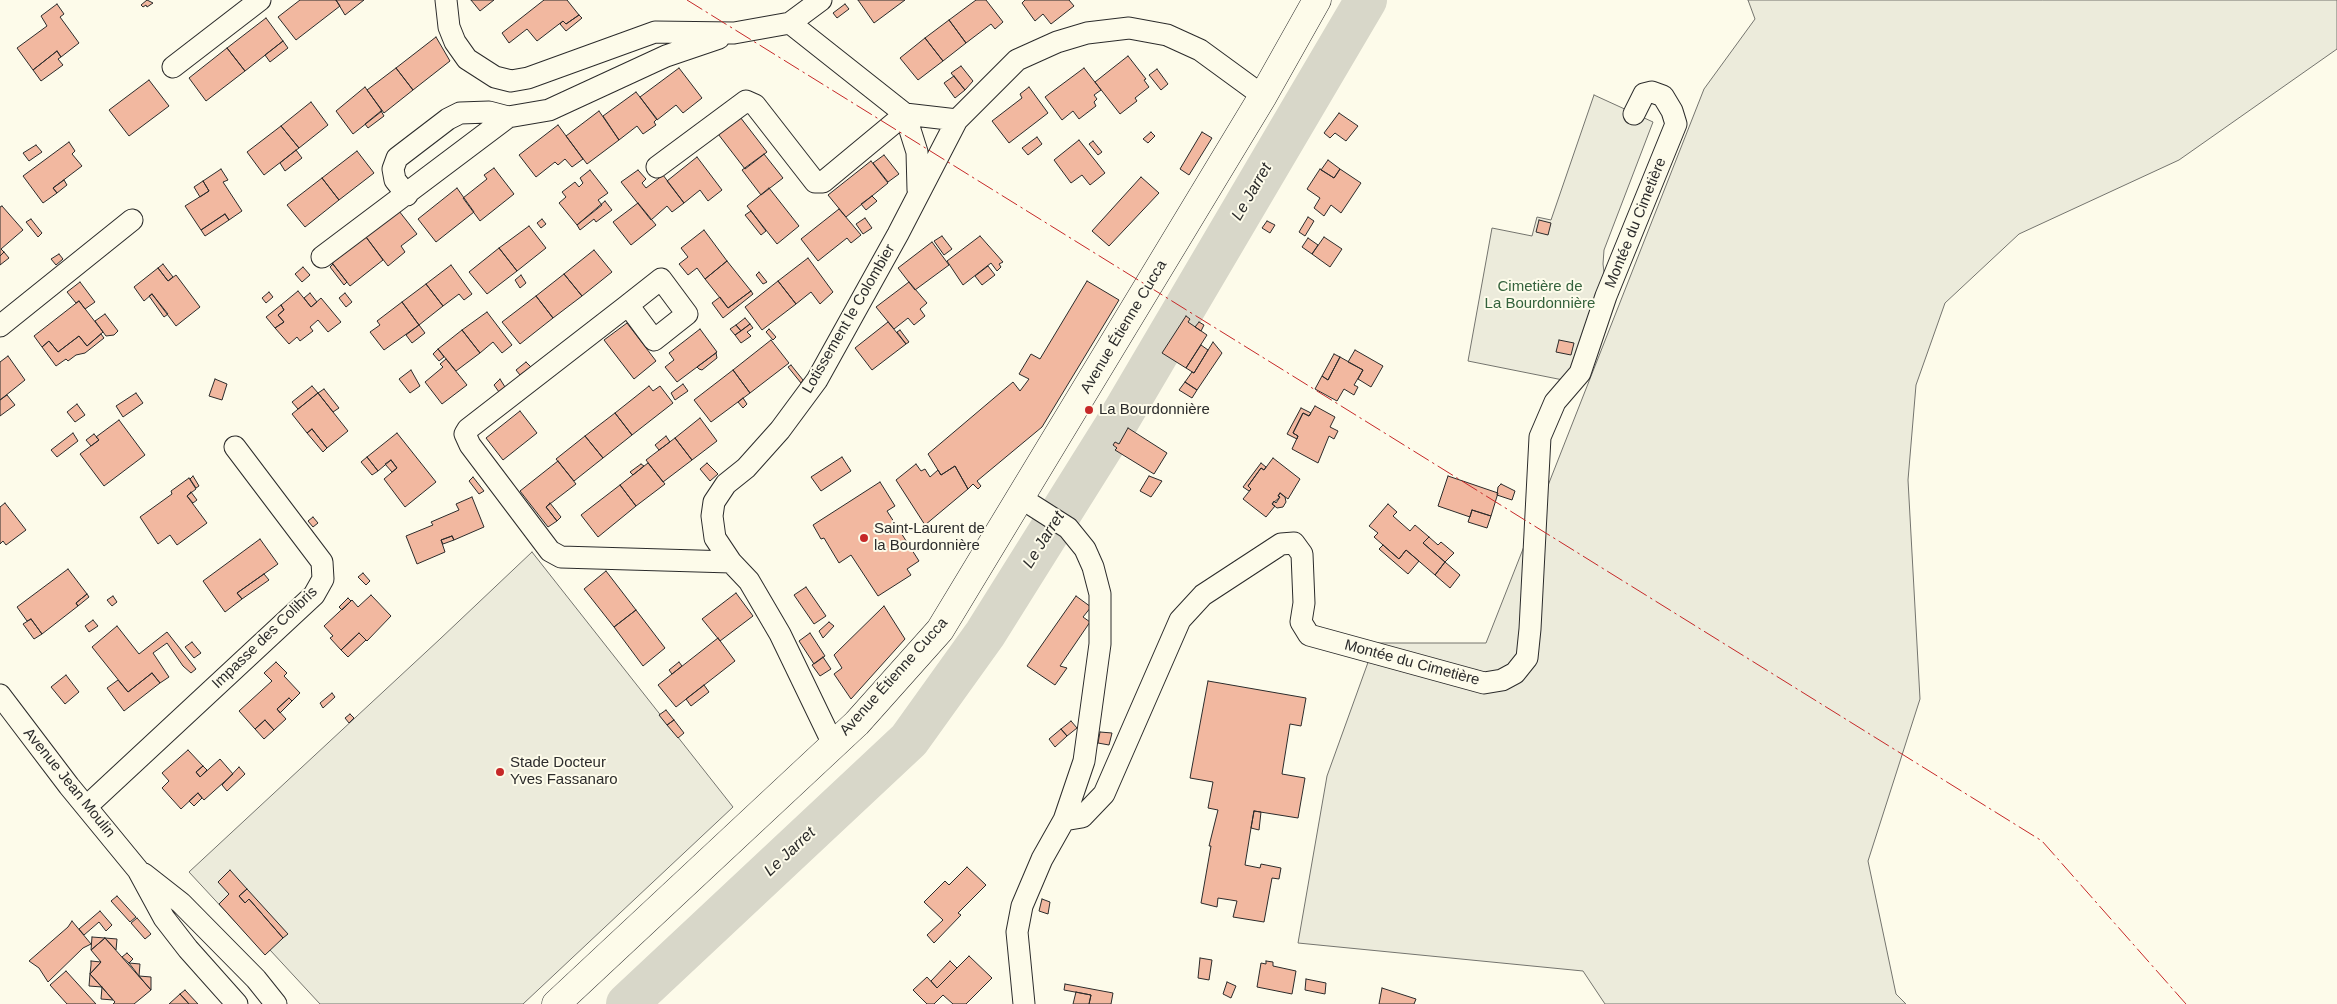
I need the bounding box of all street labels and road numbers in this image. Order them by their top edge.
street label: Montée du Cimetière [1602,155,1670,291]
street label: Lotissement le Colombier [799,241,899,397]
street label: Avenue Étienne Cucca [1077,257,1171,397]
street label: Impasse des Colibris [209,583,321,693]
street label: Avenue Étienne Cucca [836,614,952,740]
street label: Montée du Cimetière [1342,636,1482,690]
street label: Avenue Jean Moulin [19,725,119,841]

